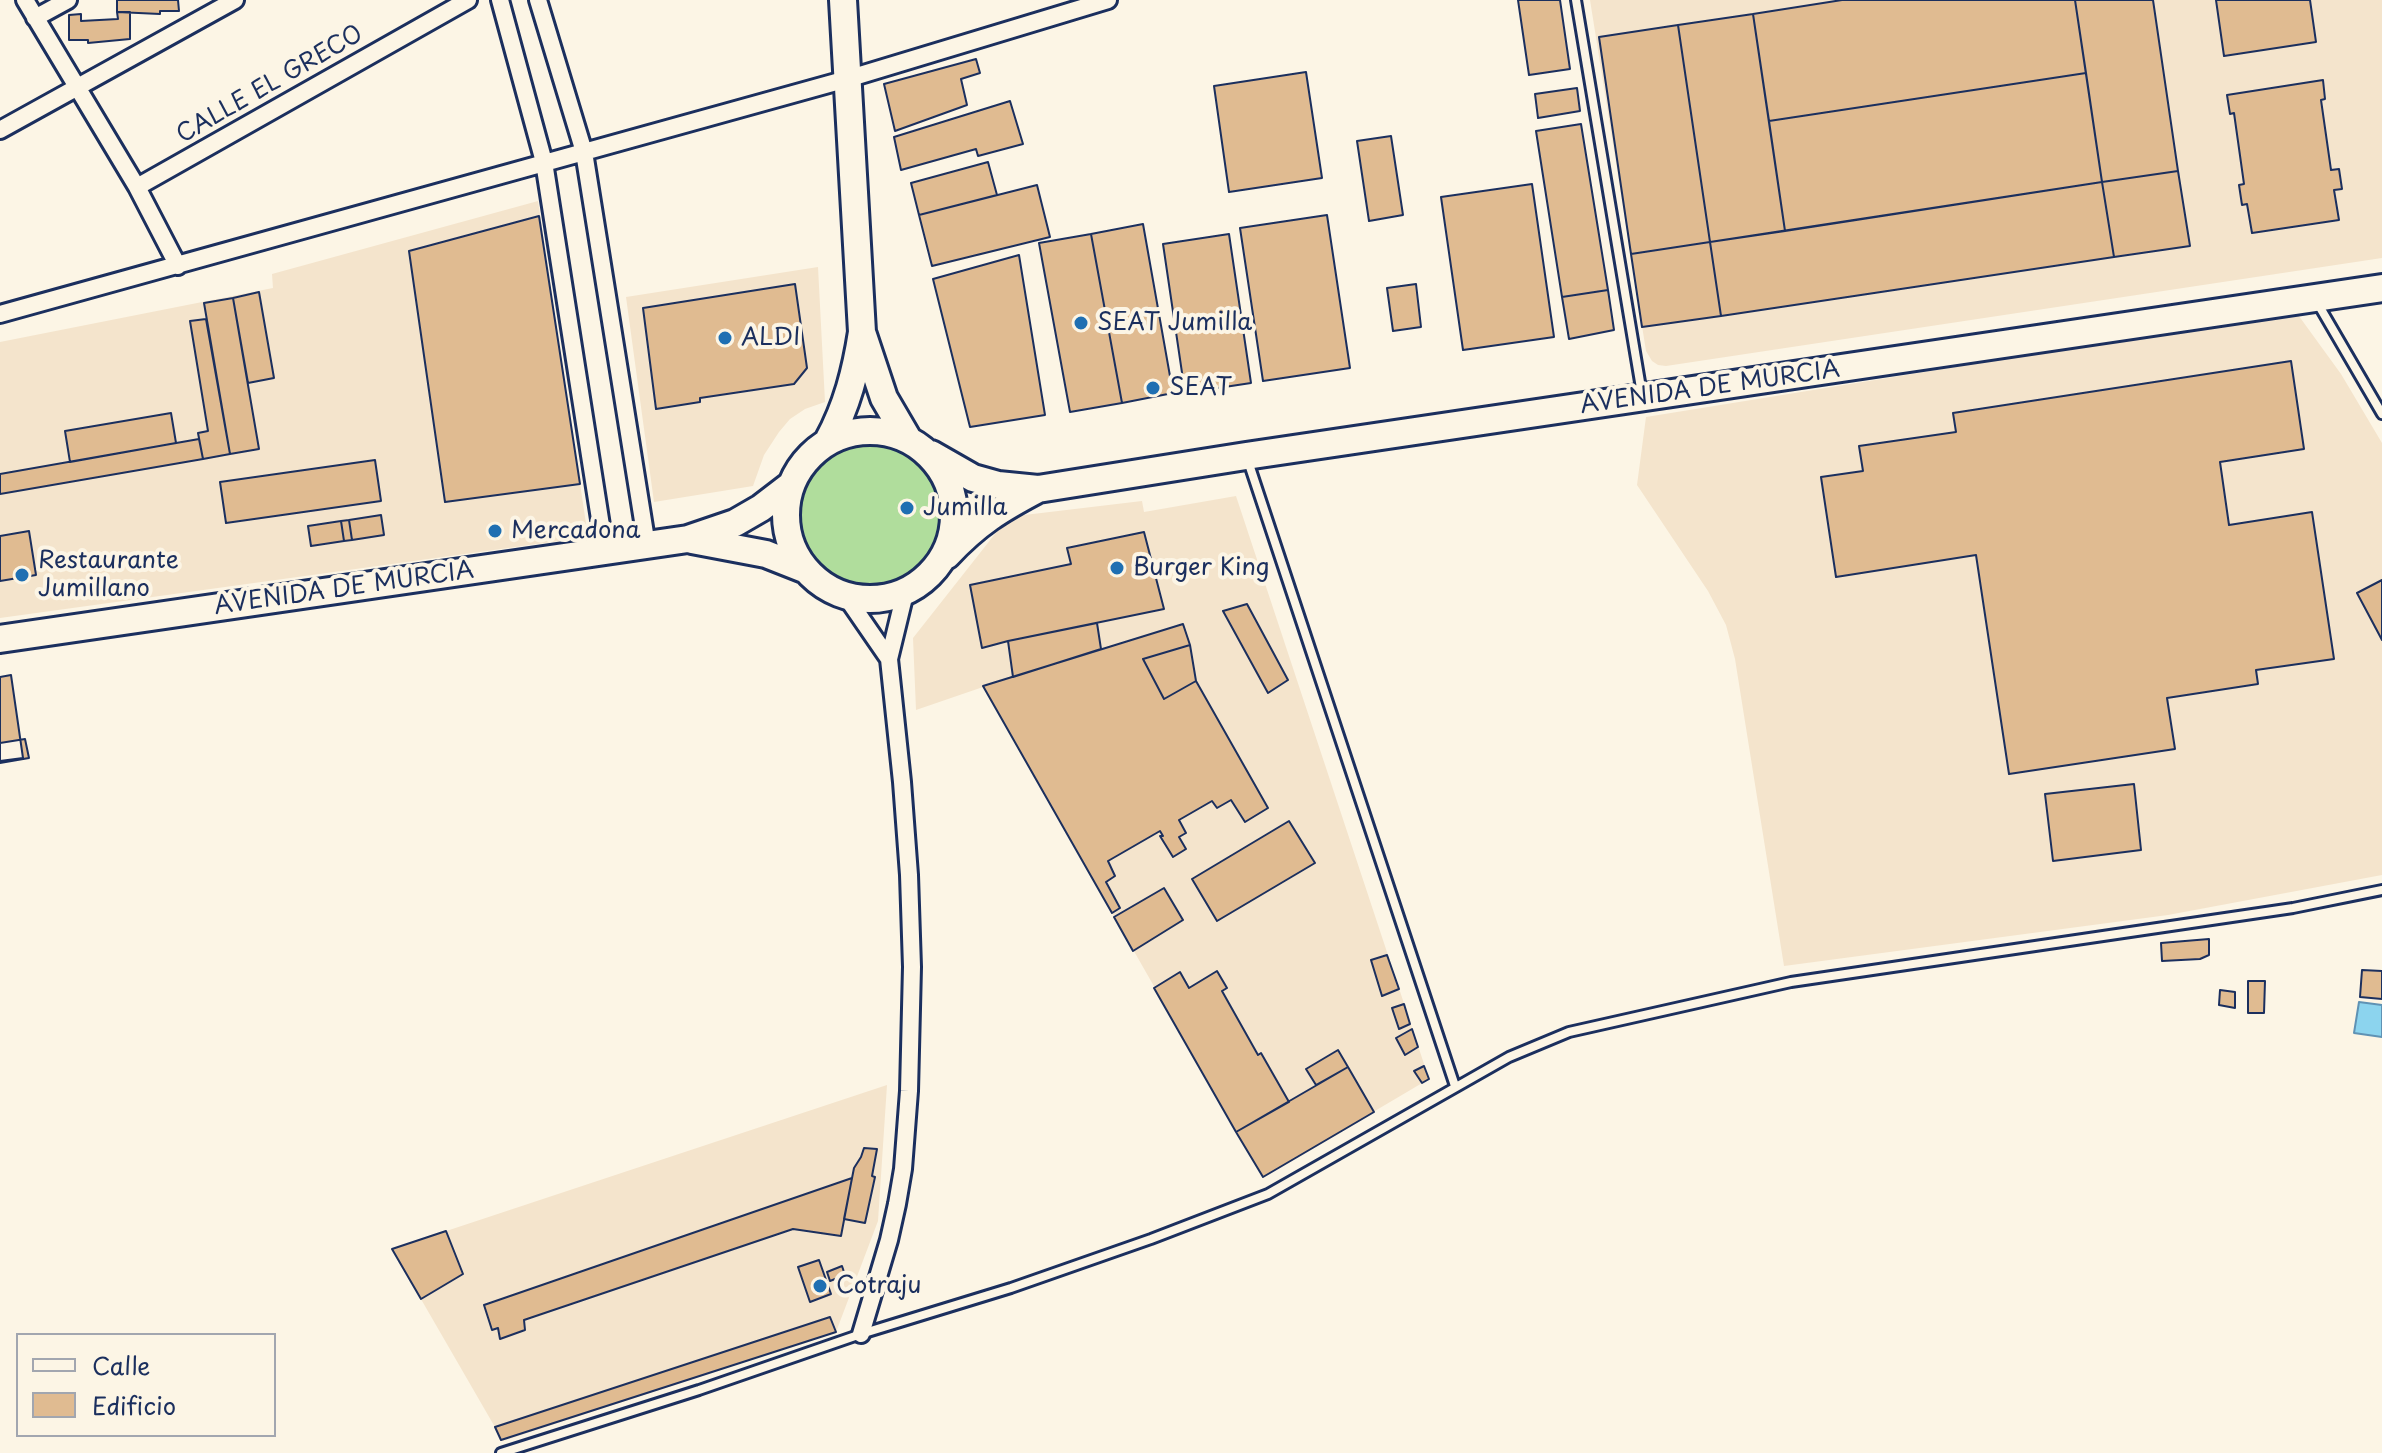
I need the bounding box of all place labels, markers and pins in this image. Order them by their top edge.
place label: SEAT Jumilla [1097,309,1252,337]
marker: SEAT Jumilla [1072,314,1090,332]
place label: ALDI [741,324,801,352]
marker: ALDI [716,329,734,347]
place label: SEAT [1169,374,1232,402]
marker: SEAT [1144,379,1162,397]
place label: Jumilla [923,494,1007,522]
marker: Jumilla [898,499,916,517]
place label: Mercadona [511,517,640,545]
marker: Mercadona [486,522,504,540]
place label: Restaurante Jumillano [38,547,179,603]
place label: Burger King [1133,554,1270,582]
marker: Burger King [1108,559,1126,577]
marker: Restaurante Jumillano [13,566,31,584]
place label: Cotraju [836,1272,921,1300]
marker: Cotraju [811,1277,829,1295]

